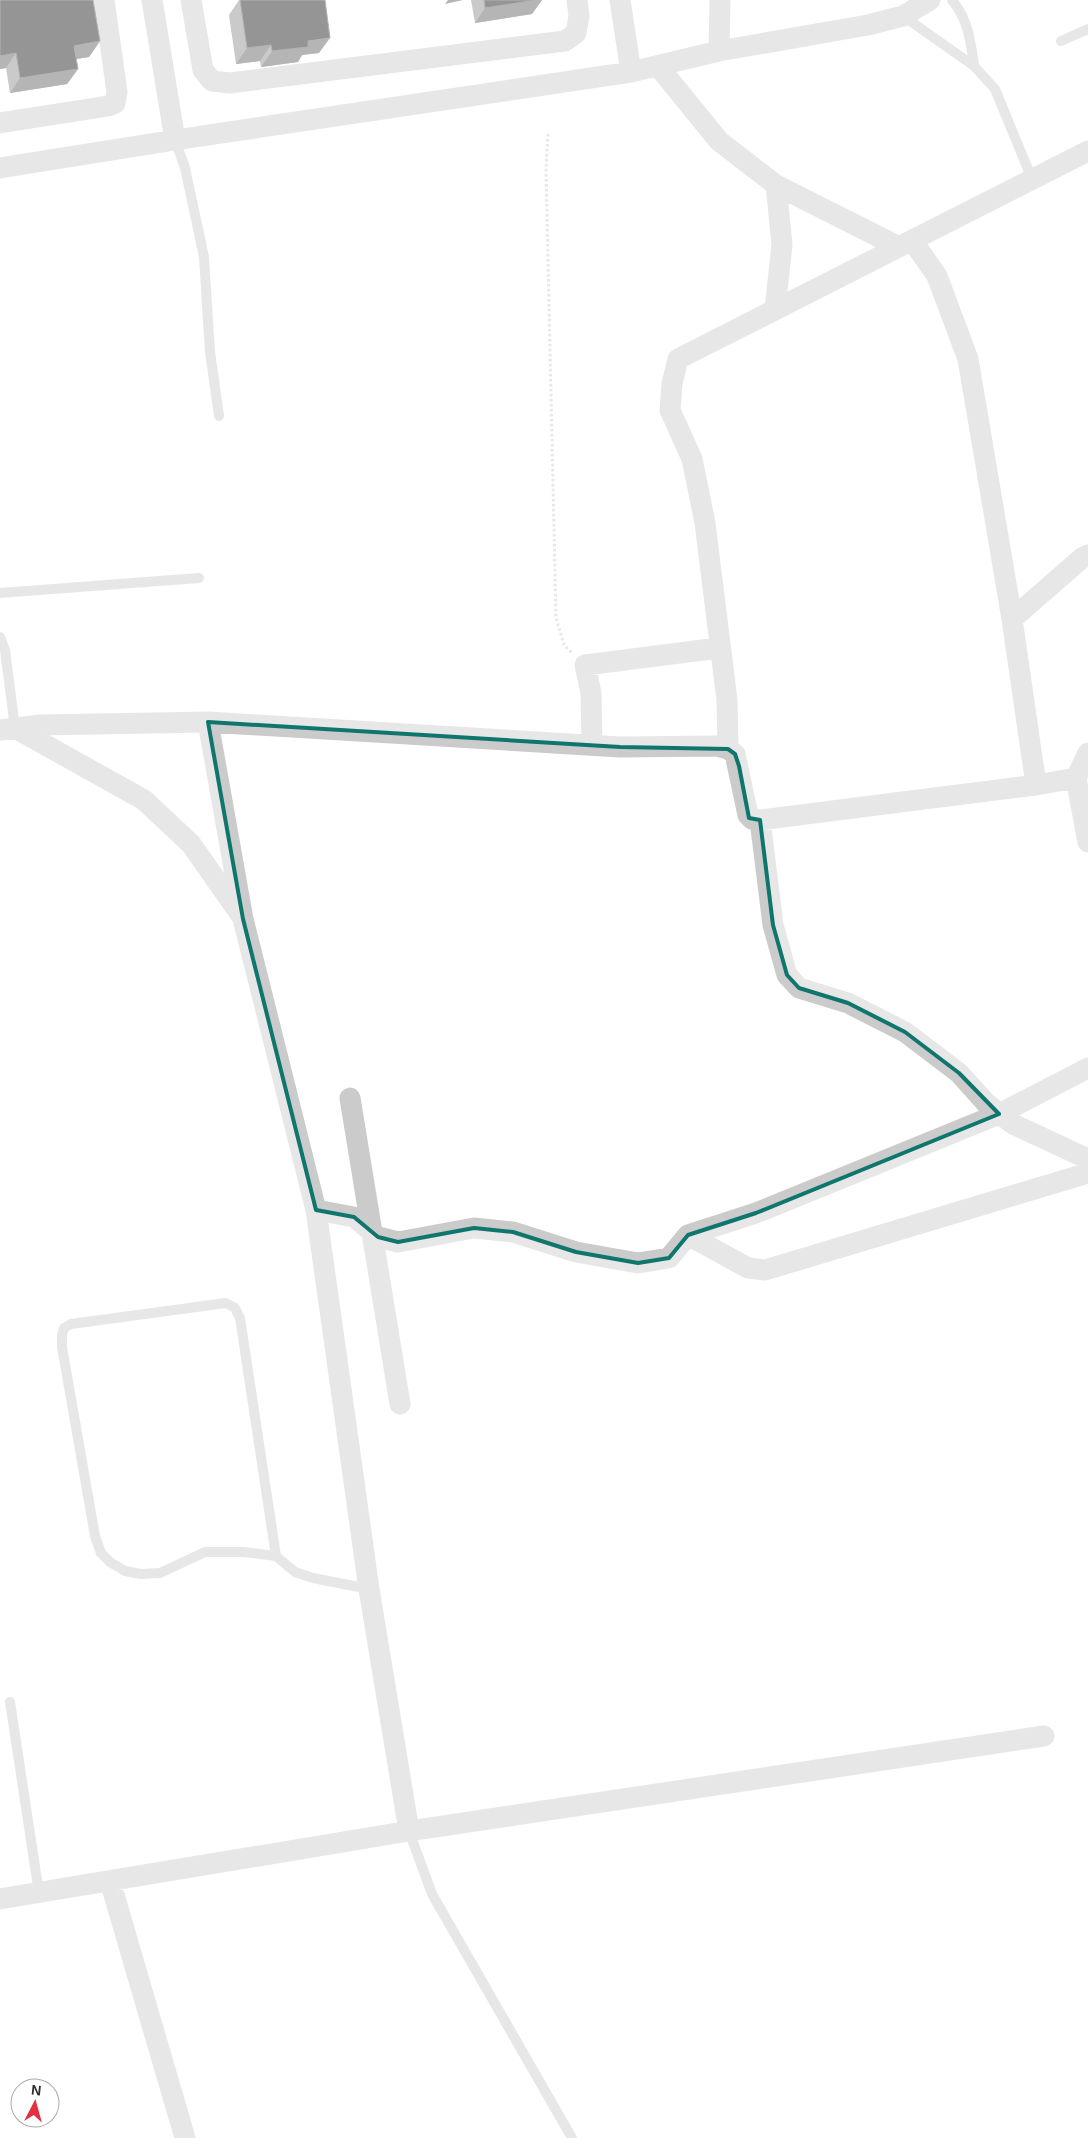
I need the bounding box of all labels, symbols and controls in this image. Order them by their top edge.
north arrow [10,2078,60,2128]
text: N [30,2082,42,2099]

